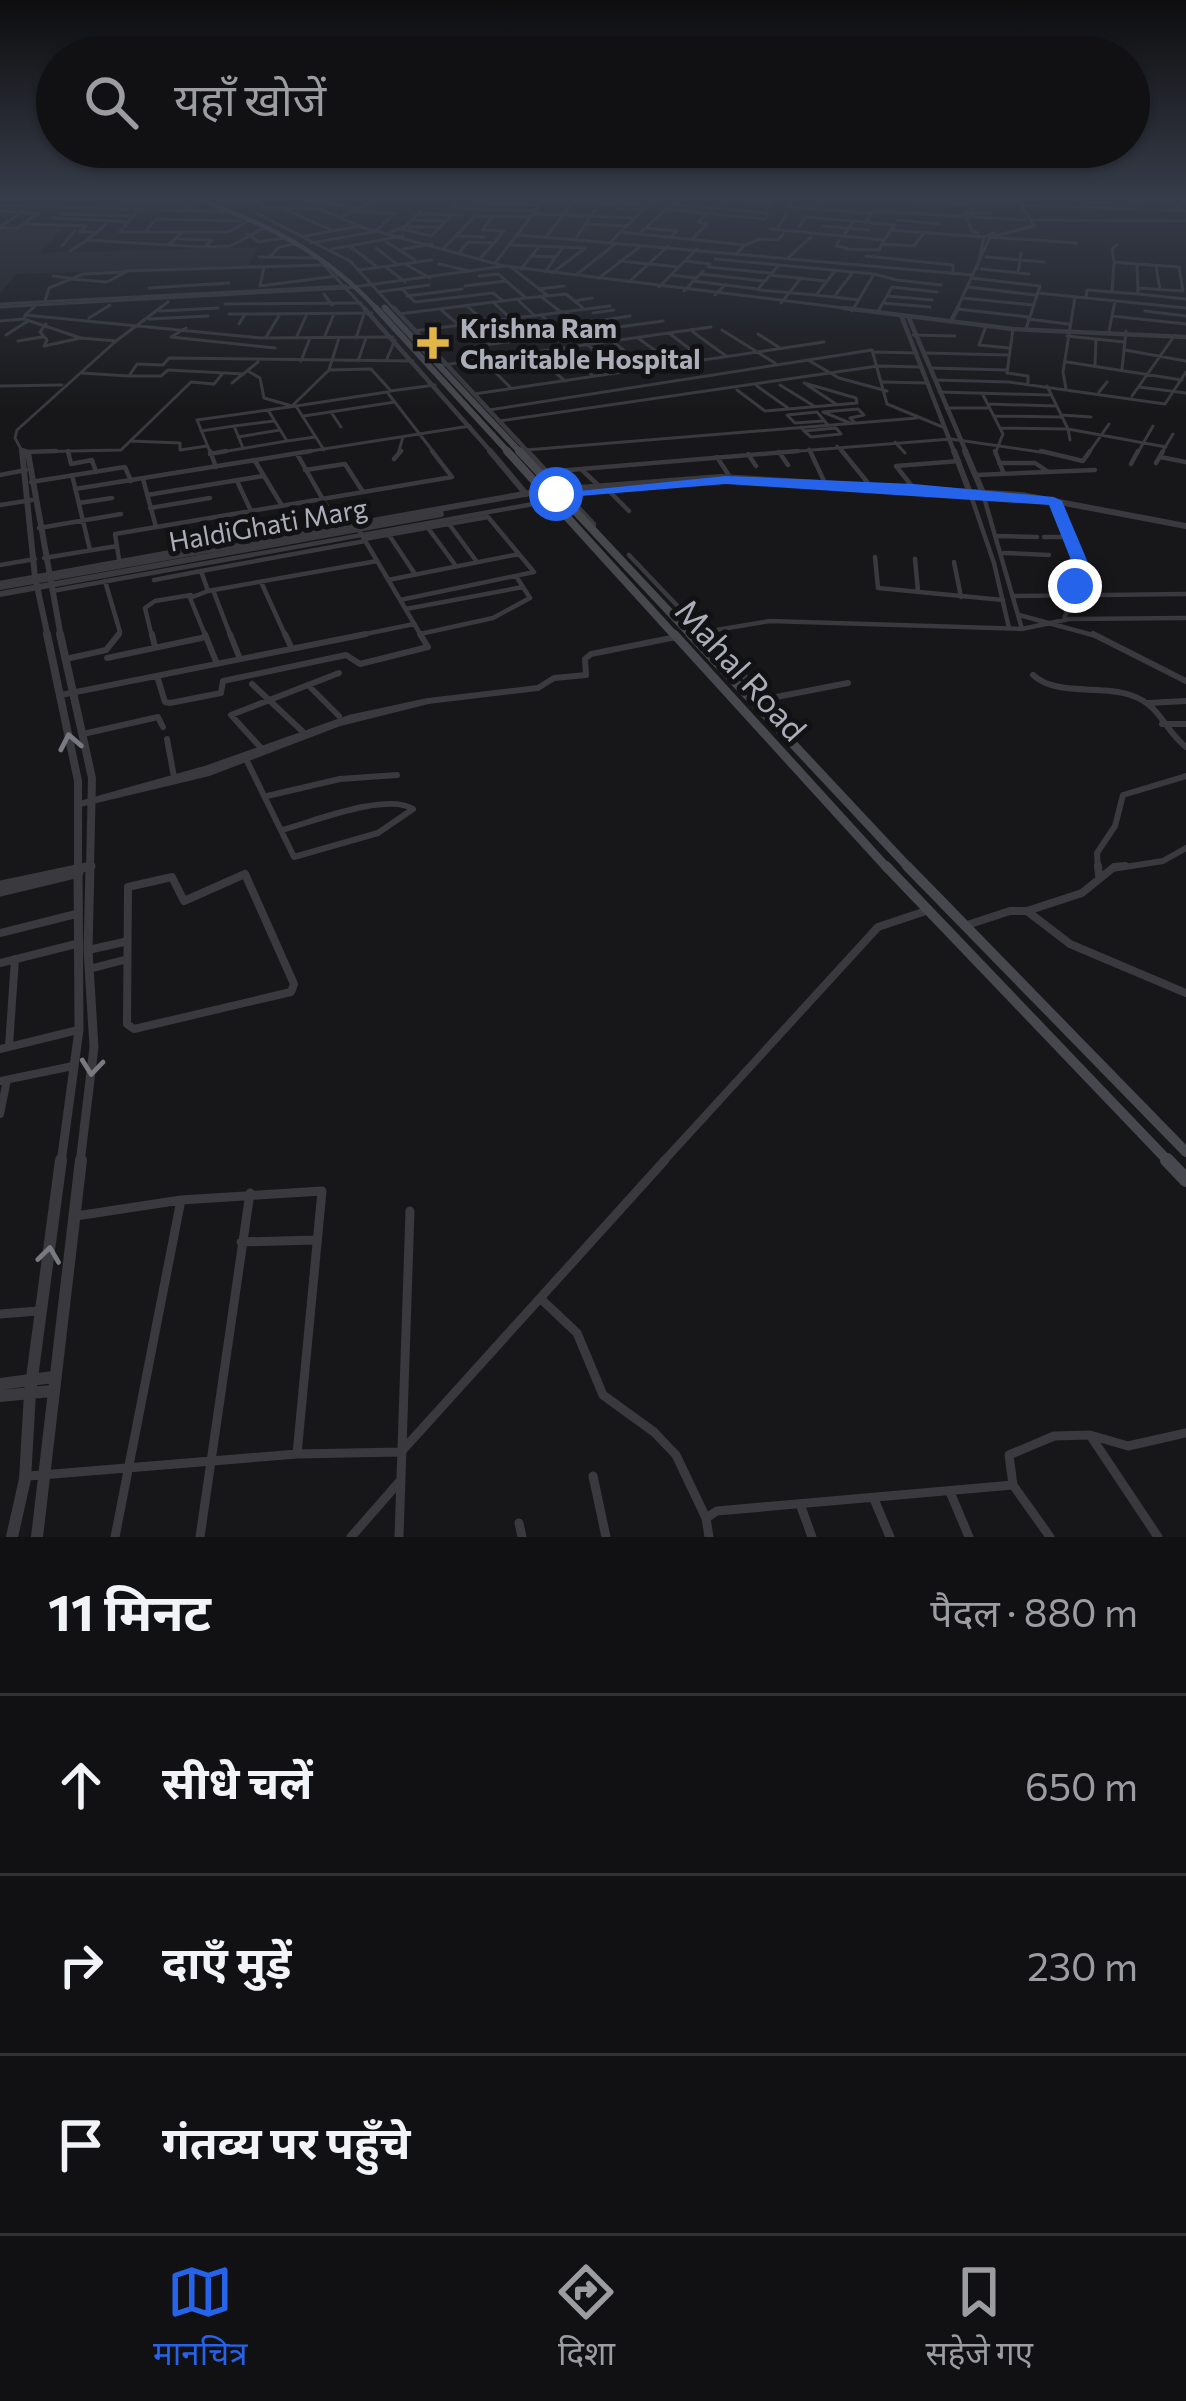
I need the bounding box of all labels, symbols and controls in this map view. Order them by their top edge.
search box [36,36,1150,168]
icon: search [78,69,144,135]
text: यहाँ खोजें [174,70,326,125]
place label: Krishna Ram Charitable Hospital [460,311,701,375]
marker: Krishna Ram Charitable Hospital [417,327,449,359]
route start [529,467,583,521]
street label: HaldiGhati Marg [166,490,370,558]
route end [1048,559,1102,613]
street label: Mahal Road [668,590,816,748]
one-way arrow [58,732,83,752]
one-way arrow [79,1057,105,1077]
one-way arrow [35,1245,61,1265]
text: 11 मिनट [48,1579,211,1642]
text: पैदल · 880 m [930,1587,1138,1635]
icon: ahead [48,1752,114,1818]
text: सीधे चलें [162,1753,312,1808]
text: 650 m [1025,1761,1138,1809]
icon: right [48,1932,114,1998]
text: दाएँ मुड़ें [162,1933,291,1988]
text: 230 m [1027,1941,1138,1989]
icon: arrive [48,2112,114,2178]
text: गंतव्य पर पहुँचे [162,2113,411,2168]
tab: मानचित्र [153,2259,247,2378]
tab: दिशा [553,2259,619,2378]
tab: सहेजे गए [925,2259,1033,2378]

